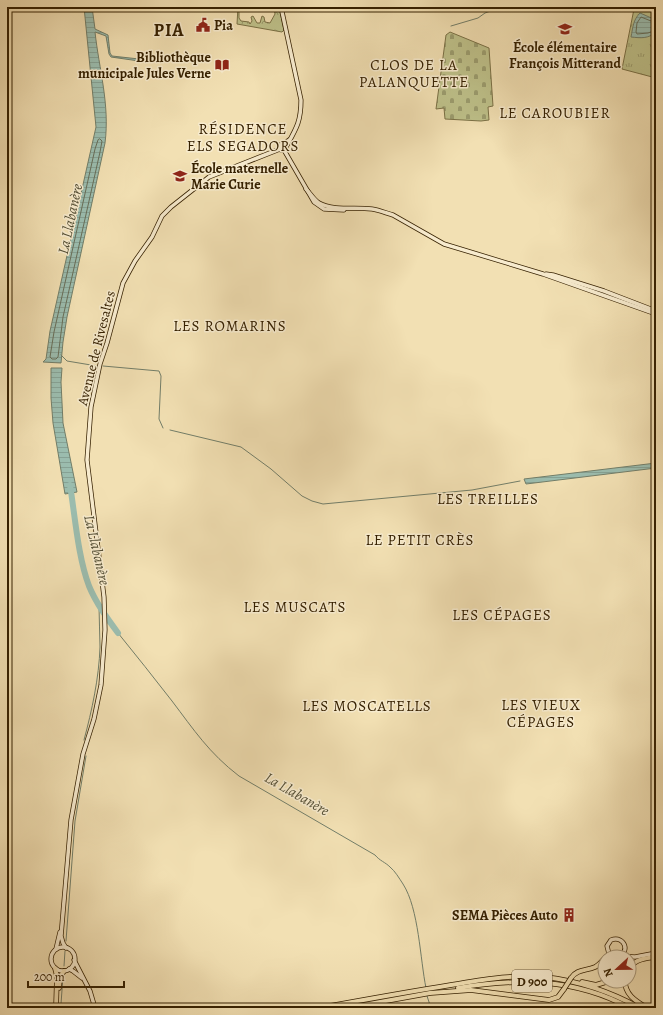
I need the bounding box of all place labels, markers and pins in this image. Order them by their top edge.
place label: Pia [214,16,233,35]
public building icon: Pia [195,17,211,33]
school or university icon: École élémentaire François Mitterand [557,21,573,37]
place label: École élémentaire François Mitterand [509,38,621,73]
place label: Bibliothèque municipale Jules Verne [78,48,212,83]
library icon: Bibliothèque municipale Jules Verne [214,57,230,73]
place label: École maternelle Marie Curie [191,159,289,194]
school or university icon: École maternelle Marie Curie [172,168,188,184]
place label: SEMA Pièces Auto [452,906,558,925]
building icon: SEMA Pièces Auto [561,907,577,923]

